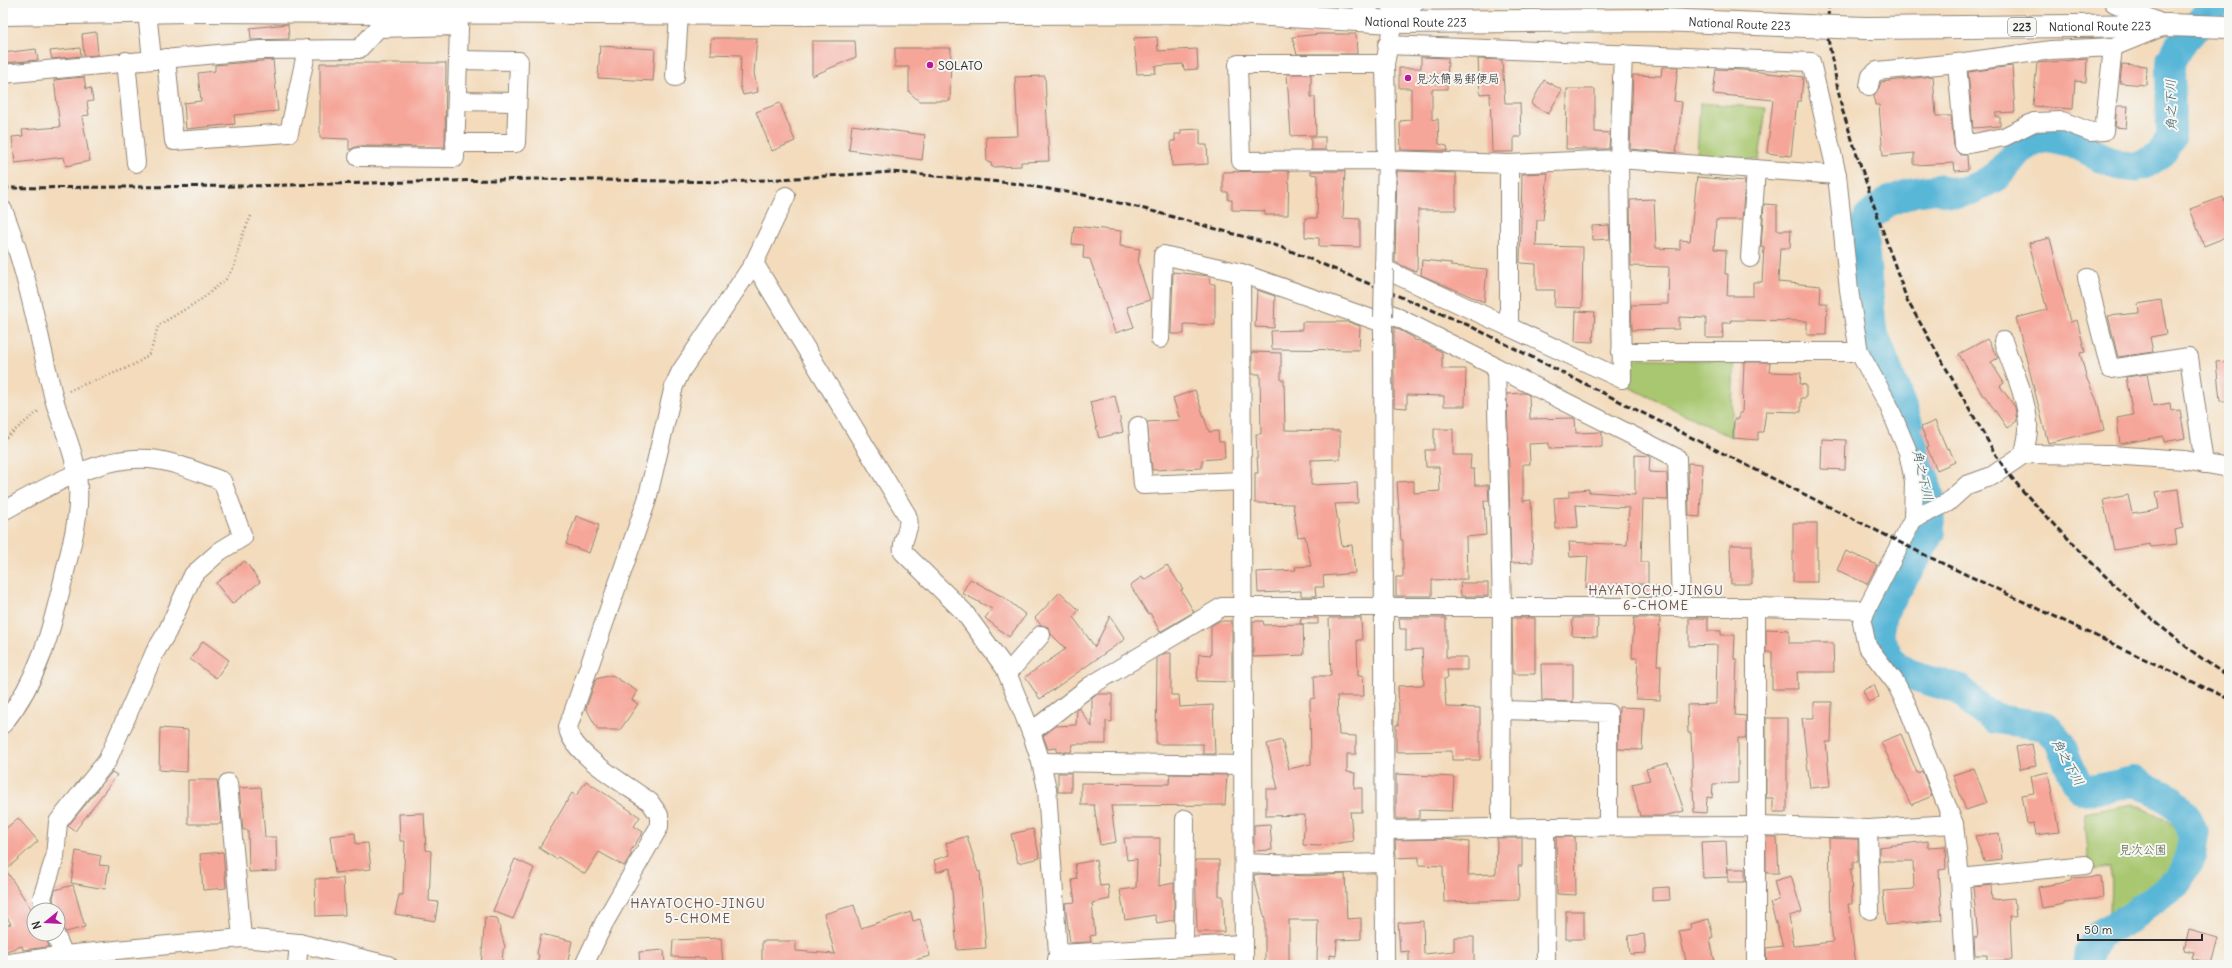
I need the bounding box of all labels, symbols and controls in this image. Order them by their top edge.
street label: National Route 223 [1364,13,1467,30]
street label: National Route 223 [1688,14,1791,33]
road number: 223 [2008,18,2036,36]
street label: National Route 223 [2049,18,2151,34]
place label: SOLATO [938,58,983,73]
marker: SOLATO [925,60,935,70]
place label: 見次簡易郵便局 [1416,71,1500,86]
marker: 見次簡易郵便局 [1403,73,1413,83]
water label: 角之下川 [2162,79,2180,131]
water label: 角之下川 [1909,448,1937,502]
district label: HAYATOCHO-JINGU 6-CHOME [1588,582,1724,614]
water label: 角之下川 [2048,735,2088,789]
park label: 見次公園 [2119,842,2167,857]
district label: HAYATOCHO-JINGU 5-CHOME [630,895,766,927]
north arrow [26,902,66,942]
scale bar [2078,916,2202,942]
text: N [29,919,44,931]
text: 50 m [2084,922,2113,937]

